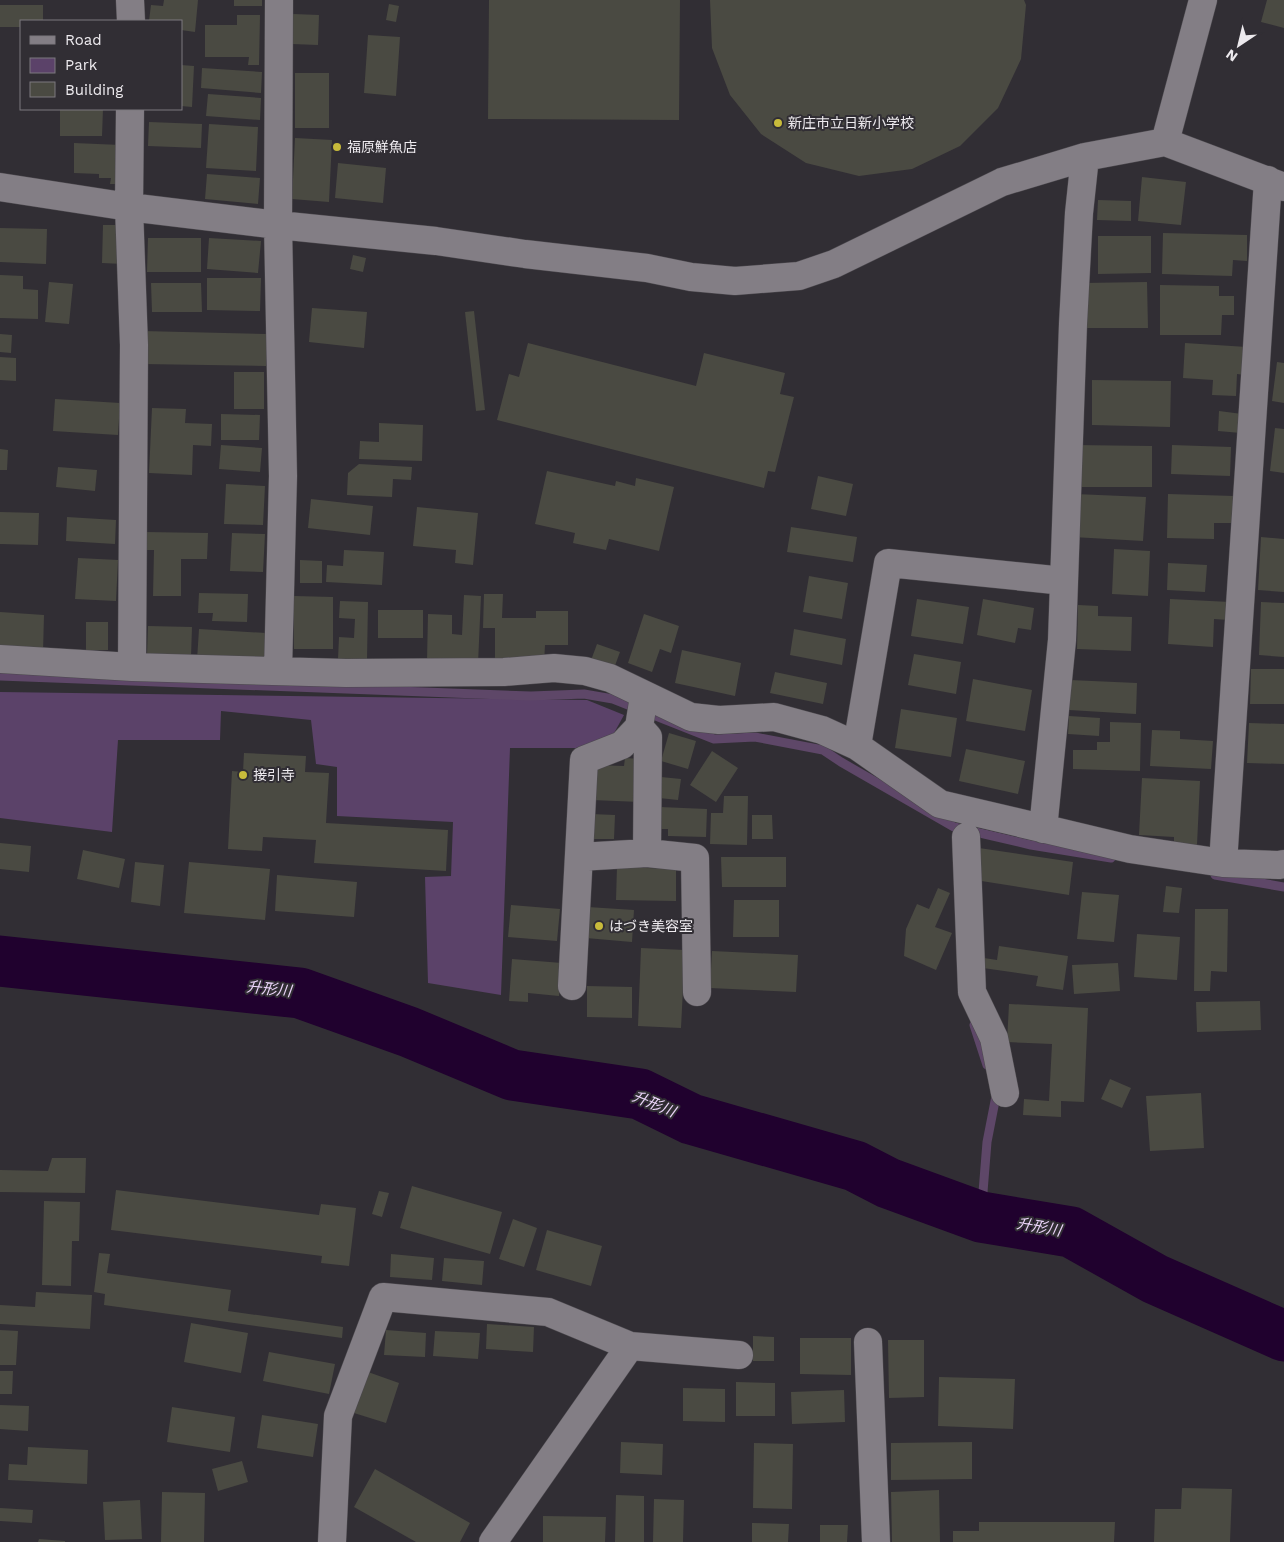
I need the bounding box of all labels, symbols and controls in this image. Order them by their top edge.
legend [20,20,182,110]
north arrow [1214,20,1264,70]
text: Road [65,31,102,49]
text: N [1223,46,1240,65]
text: Park [65,56,98,74]
text: Building [65,81,123,99]
place label: 新庄市立日新小学校 [788,115,914,131]
marker: 新庄市立日新小学校 [772,117,784,129]
place label: 福原鮮魚店 [347,139,417,155]
marker: 福原鮮魚店 [331,141,343,153]
place label: 接引寺 [253,767,295,783]
marker: 接引寺 [237,769,249,781]
place label: はづき美容室 [609,918,693,934]
marker: はづき美容室 [593,920,605,932]
water label: 升形川 [246,978,294,1001]
water label: 升形川 [630,1087,680,1122]
water label: 升形川 [1015,1214,1065,1240]

